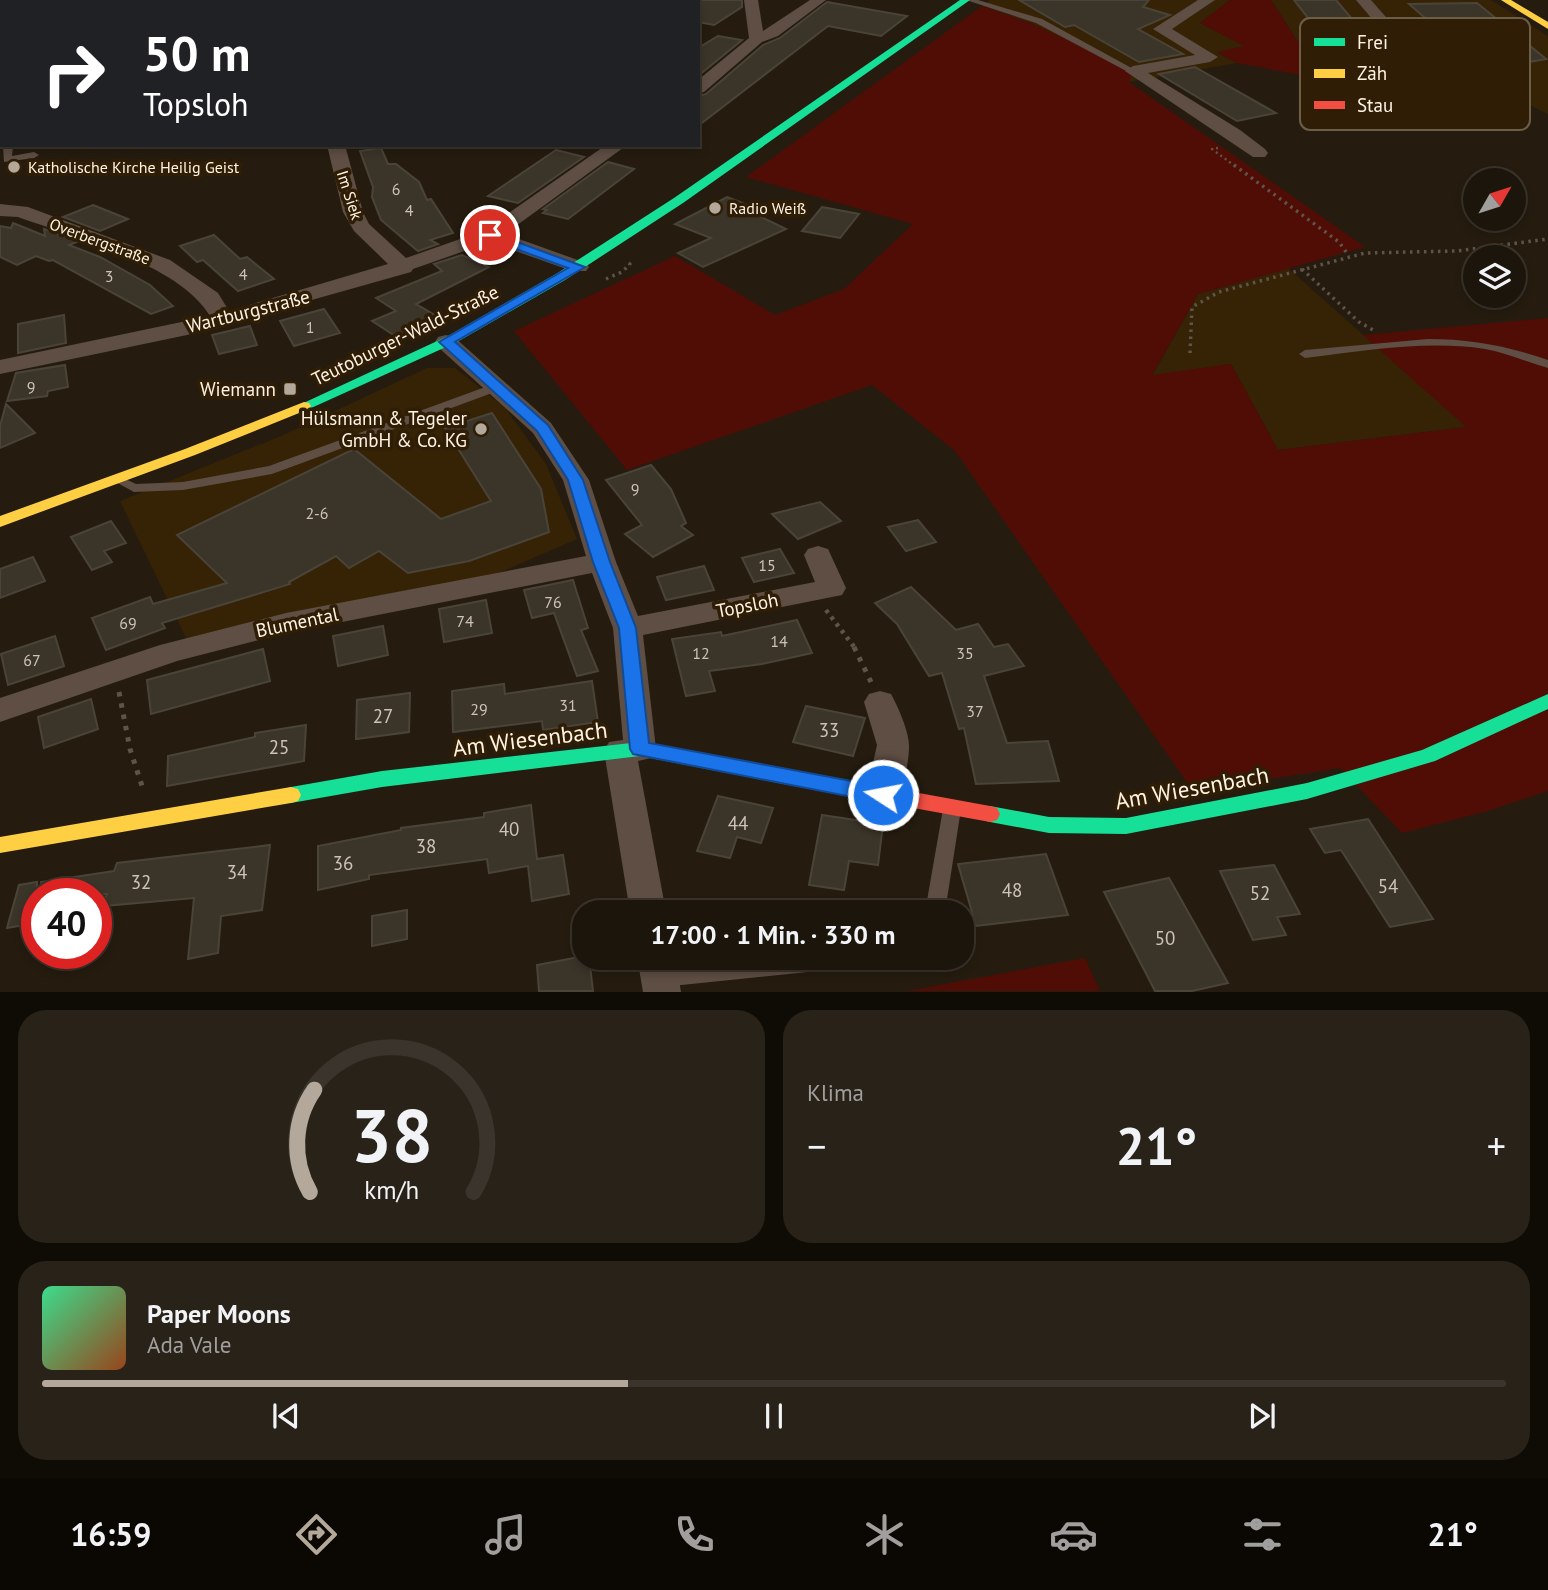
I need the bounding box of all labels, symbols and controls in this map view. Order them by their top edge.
legend [1300,18,1530,130]
text: 50 m [143,21,250,85]
icon: right [28,28,119,119]
text: Frei [1357,30,1388,54]
text: Zäh [1357,61,1387,85]
text: Topsloh [143,83,249,125]
text: Stau [1357,93,1393,117]
place label: Katholische Kirche Heilig Geist [28,157,240,177]
marker: Katholische Kirche Heilig Geist [6,159,22,175]
street label: Im Siek [333,168,367,222]
north arrow [1463,168,1526,231]
map controls [1463,168,1526,308]
house number: 6 [392,179,400,199]
place label: Radio Weiß [729,198,806,218]
house number: 4 [405,200,414,220]
marker: Radio Weiß [707,200,723,216]
pin [460,205,520,265]
street label: Overbergstraße [47,214,153,268]
icon: arrive [471,216,509,254]
button: layers [1463,245,1526,308]
house number: 4 [239,264,248,284]
house number: 3 [105,266,113,286]
street label: Teutoburger-Wald-Straße [308,279,502,391]
street label: Wartburgstraße [184,284,312,338]
house number: 1 [306,317,314,337]
house number: 9 [27,377,35,397]
place label: Wiemann [200,377,276,401]
marker: Wiemann [282,381,298,397]
place label: Hülsmann & Tegeler GmbH & Co. KG [301,406,468,452]
marker: Hülsmann & Tegeler GmbH & Co. KG [473,421,489,437]
house number: 9 [631,479,639,499]
house number: 2-6 [305,503,329,523]
house number: 15 [758,555,776,575]
street label: Topsloh [714,587,780,623]
house number: 76 [544,592,562,612]
street label: Blumental [254,601,341,642]
house number: 74 [456,611,474,631]
house number: 69 [119,613,137,633]
house number: 14 [770,631,788,651]
house number: 12 [692,643,710,663]
house number: 35 [956,643,974,663]
house number: 67 [23,650,41,670]
house number: 31 [559,695,577,715]
house number: 29 [470,699,488,719]
house number: 37 [966,701,984,721]
house number: 27 [373,704,393,728]
street label: Am Wiesenbach [451,715,609,762]
house number: 33 [819,718,839,742]
house number: 25 [269,735,289,759]
position arrow [846,758,920,832]
street label: Am Wiesenbach [1113,760,1271,815]
house number: 44 [728,811,748,835]
house number: 40 [499,817,519,841]
house number: 38 [416,834,436,858]
house number: 36 [333,851,353,875]
house number: 34 [227,860,247,884]
house number: 32 [131,870,151,894]
house number: 54 [1378,874,1398,898]
speed limit sign: 40 [21,878,112,969]
house number: 48 [1002,878,1022,902]
house number: 52 [1250,881,1270,905]
text: 17:00 · 1 Min. · 330 m [650,918,896,951]
house number: 50 [1155,926,1175,950]
text: Klima [807,1078,864,1107]
text: 38 [350,1089,433,1183]
text: 21° [1116,1112,1197,1179]
text: − [807,1121,826,1170]
text: + [1487,1121,1506,1170]
text: km/h [364,1174,419,1206]
text: Paper Moons [147,1297,291,1330]
text: Ada Vale [147,1330,231,1359]
icon: previous [267,1397,305,1435]
icon: pause [755,1397,793,1435]
icon: next [1243,1397,1281,1435]
icon: directions [292,1510,341,1559]
icon: music [481,1510,530,1559]
icon: phone [670,1510,719,1559]
icon: climate [860,1510,909,1559]
icon: car [1049,1510,1098,1559]
icon: filters [1238,1510,1287,1559]
text: 16:59 [70,1513,151,1555]
text: 21° [1428,1513,1478,1555]

